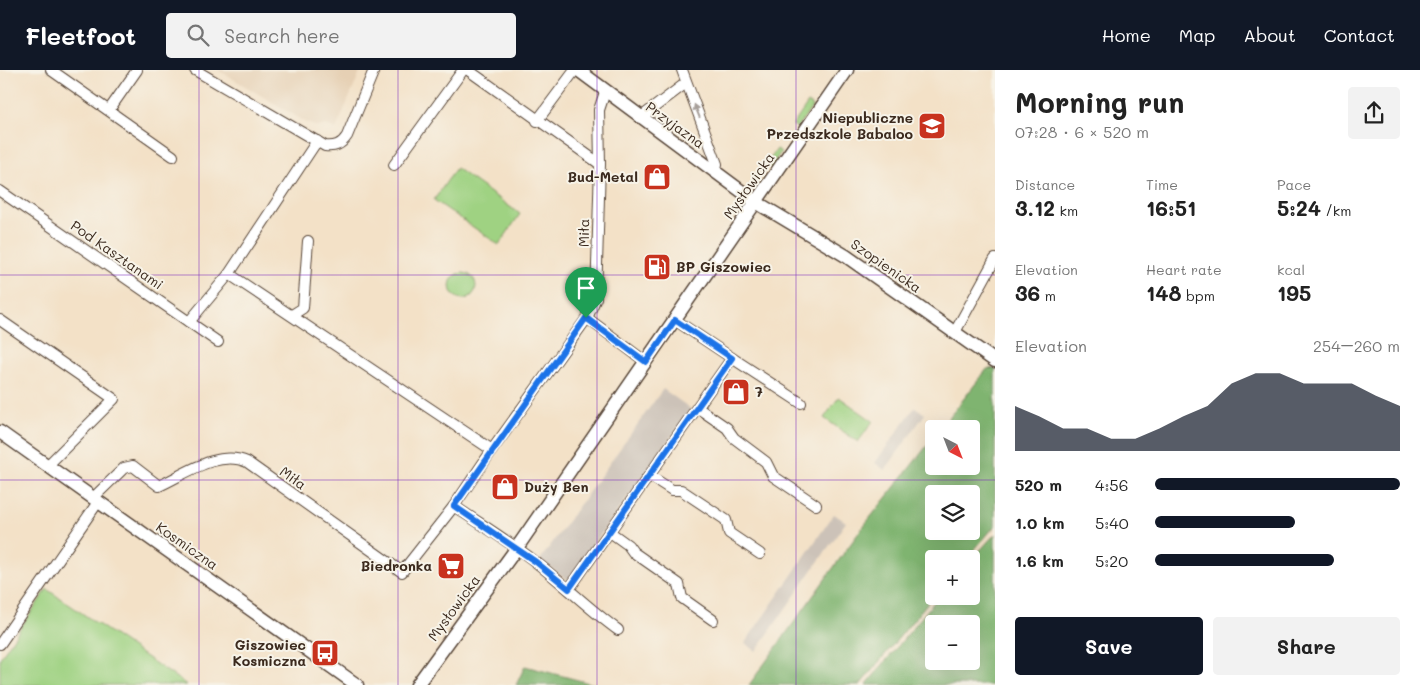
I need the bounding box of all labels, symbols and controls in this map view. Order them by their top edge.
search box [166,13,516,58]
text: Fleetfoot [25,20,136,51]
icon: search [184,21,212,49]
text: Search here [224,23,340,48]
text: Home [1102,23,1151,47]
text: Map [1179,23,1215,47]
text: About [1243,23,1296,47]
text: Contact [1324,23,1395,47]
text: Morning run [1015,84,1184,120]
button: share [1348,87,1400,139]
street label: Przyjazna [642,97,709,152]
one-way arrow [693,103,701,118]
place label: Niepubliczne Przedszkole Babaloo [767,108,913,143]
school or university icon: Niepubliczne Przedszkole Babaloo [917,111,947,141]
text: 07:28 · 6 × 520 m [1015,121,1149,142]
street label: Mysłowicka [719,149,779,223]
shop icon: Bud-Metal [642,162,672,192]
place label: Bud-Metal [568,167,638,186]
text: Distance [1015,175,1075,194]
text: Time [1146,175,1178,194]
text: Pace [1277,175,1311,194]
text: 3.12 [1015,194,1055,221]
text: 16:51 [1146,194,1196,221]
text: 5:24 [1277,194,1321,221]
text: km [1055,201,1078,220]
text: /km [1321,201,1351,220]
street label: Pod Kasztanami [67,216,167,294]
street label: Miła [574,219,593,247]
street label: Szopienicka [847,234,925,297]
fuel station icon: BP Giszowiec [642,252,672,282]
place label: BP Giszowiec [676,257,771,276]
text: Elevation [1015,260,1078,279]
text: Heart rate [1146,260,1222,279]
text: kcal [1277,260,1305,279]
pin [565,267,607,318]
icon: arrive [572,274,600,302]
text: 36 [1015,279,1040,306]
text: 148 [1146,279,1182,306]
text: 195 [1277,279,1311,306]
text: m [1040,286,1056,305]
text: bpm [1182,286,1215,305]
text: Elevation [1015,335,1087,356]
text: 254–260 m [1313,335,1400,356]
shop icon: 7 [721,377,751,407]
place label: 7 [755,382,763,401]
north arrow [925,420,980,475]
map controls [925,420,980,670]
street label: Miła [276,462,310,494]
shop icon: Duży Ben [490,472,520,502]
text: 520 m [1015,474,1062,495]
text: 4:56 [1095,474,1128,495]
place label: Duży Ben [524,477,588,496]
button: layers [925,485,980,540]
text: 1.0 km [1015,512,1064,533]
text: 5:40 [1095,512,1129,533]
street label: Kosmiczna [153,517,222,574]
button: + [925,550,980,605]
text: 1.6 km [1015,550,1064,571]
text: 5:20 [1095,550,1128,571]
supermarket icon: Biedronka [436,551,466,581]
place label: Biedronka [361,556,432,575]
street label: Mysłowicka [423,571,484,645]
button: − [925,615,980,670]
button: Save [1015,617,1203,675]
button: Share [1213,617,1400,675]
place label: Giszowiec Kosmiczna [232,635,306,670]
bus stop icon: Giszowiec Kosmiczna [310,638,340,668]

